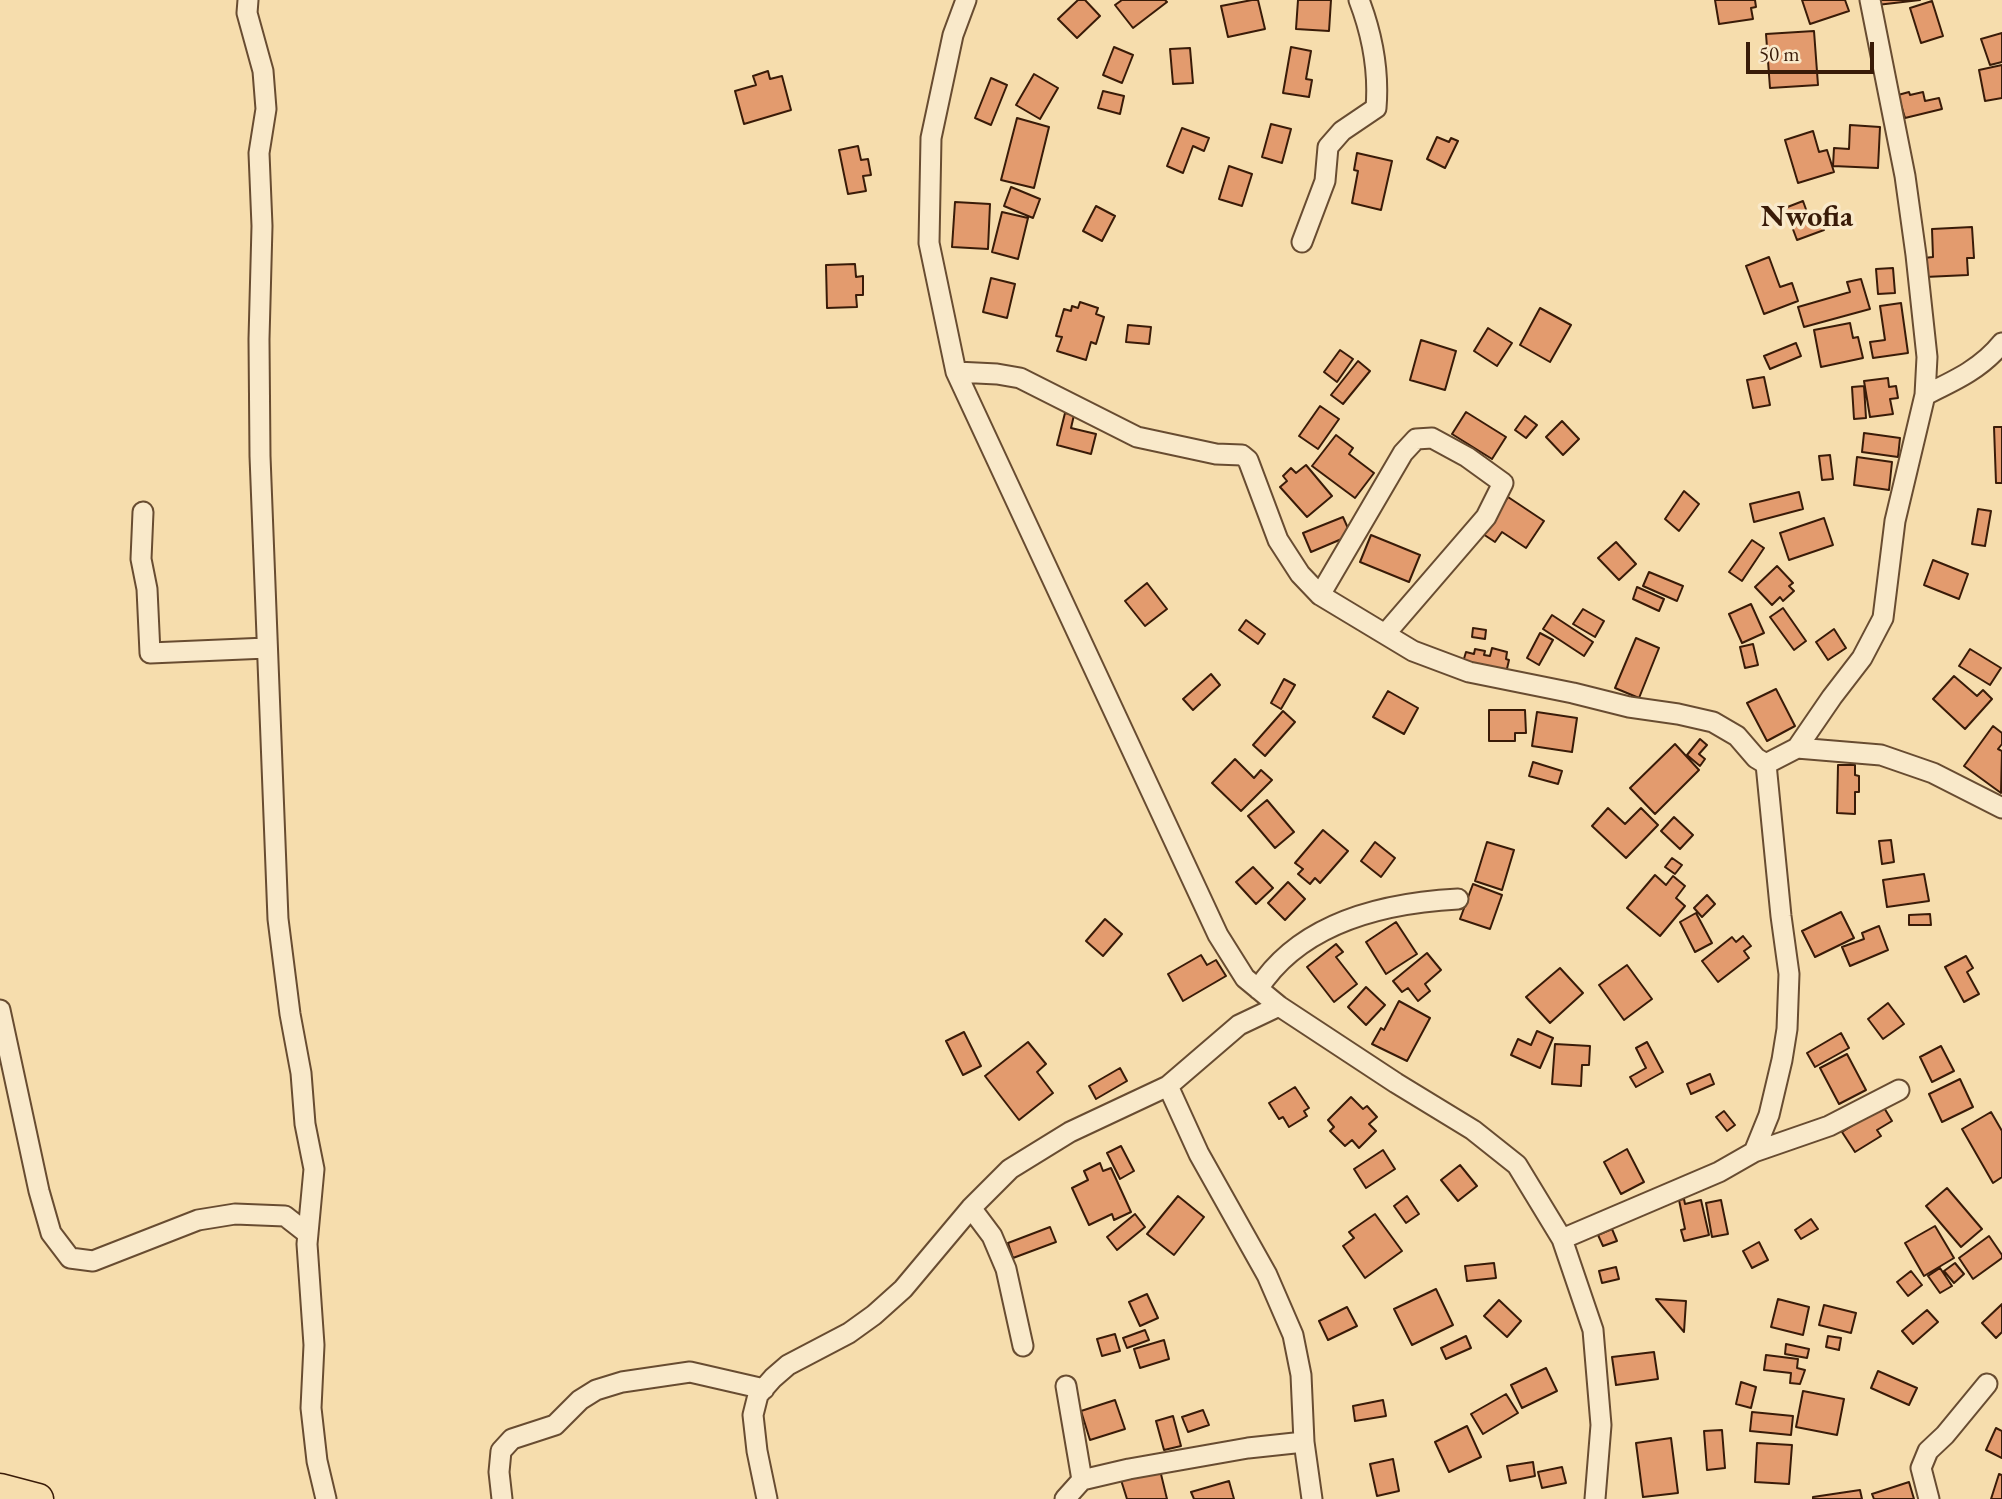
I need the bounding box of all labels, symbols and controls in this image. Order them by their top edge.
scale bar [1750,28,1878,72]
text: 50 m [1759,40,1800,67]
district label: Nwofia [1761,200,1853,236]

